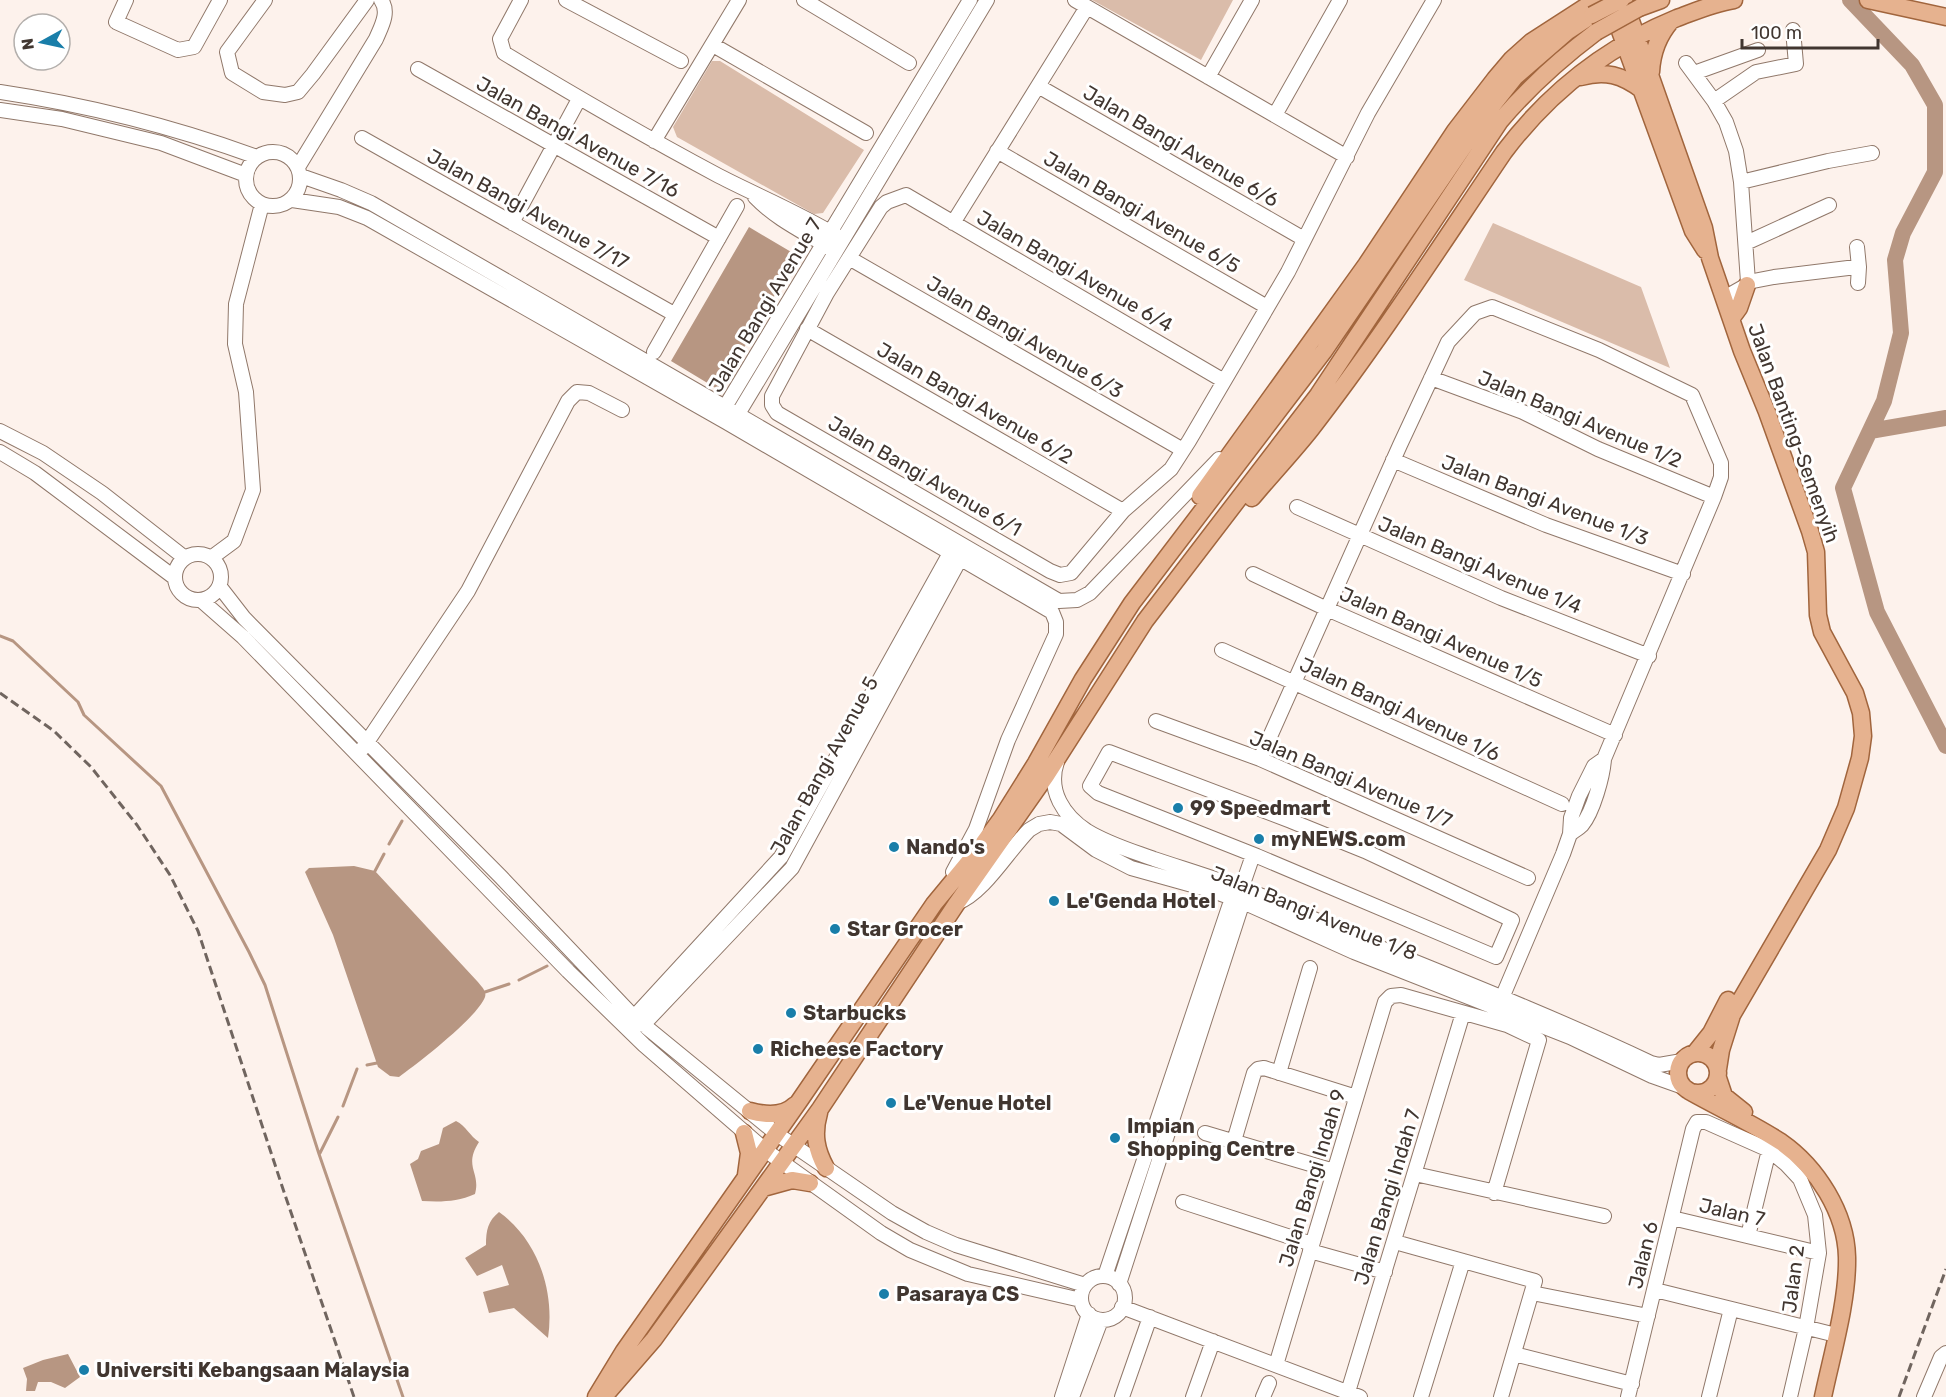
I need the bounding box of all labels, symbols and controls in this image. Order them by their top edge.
north arrow [12,12,72,72]
scale bar [1742,12,1878,50]
text: 100 m [1751,22,1802,44]
text: N [17,37,38,51]
street label: Jalan Bangi Avenue 7/16 [472,71,684,203]
street label: Jalan Bangi Avenue 6/6 [1079,80,1283,212]
street label: Jalan Bangi Avenue 7/17 [423,144,633,274]
street label: Jalan Bangi Avenue 6/5 [1040,146,1244,278]
street label: Jalan Bangi Avenue 6/4 [973,205,1177,337]
street label: Jalan Bangi Avenue 7 [703,213,827,397]
street label: Jalan Bangi Avenue 6/3 [923,271,1127,403]
street label: Jalan Banting-Semenyih [1743,320,1845,546]
street label: Jalan Bangi Avenue 6/2 [873,337,1077,469]
street label: Jalan Bangi Avenue 1/2 [1475,365,1685,473]
street label: Jalan Bangi Avenue 6/1 [824,411,1026,541]
street label: Jalan Bangi Avenue 1/3 [1438,449,1652,551]
street label: Jalan Bangi Avenue 1/4 [1375,511,1585,619]
street label: Jalan Bangi Avenue 1/5 [1336,581,1546,693]
street label: Jalan Bangi Avenue 1/6 [1296,652,1504,766]
street label: Jalan Bangi Avenue 5 [765,672,883,860]
street label: Jalan Bangi Avenue 1/7 [1246,725,1456,833]
place label: 99 Speedmart [1190,796,1331,820]
marker: 99 Speedmart [1171,801,1185,815]
place label: myNEWS.com [1271,827,1406,851]
marker: myNEWS.com [1252,832,1266,846]
place label: Nando's [906,835,985,859]
marker: Nando's [887,840,901,854]
street label: Jalan Bangi Avenue 1/8 [1208,861,1420,965]
place label: Le'Genda Hotel [1066,889,1216,913]
marker: Le'Genda Hotel [1047,894,1061,908]
place label: Star Grocer [847,917,963,941]
marker: Star Grocer [828,922,842,936]
place label: Starbucks [803,1001,906,1025]
marker: Starbucks [784,1006,798,1020]
place label: Richeese Factory [770,1037,943,1061]
marker: Richeese Factory [751,1042,765,1056]
street label: Jalan Bangi Indah 9 [1274,1086,1350,1270]
place label: Le'Venue Hotel [903,1091,1052,1115]
marker: Le'Venue Hotel [884,1096,898,1110]
street label: Jalan Bangi Indah 7 [1349,1106,1425,1288]
place label: Impian Shopping Centre [1127,1114,1295,1161]
marker: Impian Shopping Centre [1108,1131,1122,1145]
street label: Jalan 7 [1697,1193,1767,1231]
street label: Jalan 6 [1623,1219,1663,1291]
street label: Jalan 2 [1777,1244,1809,1314]
place label: Pasaraya CS [896,1282,1019,1306]
marker: Pasaraya CS [877,1287,891,1301]
place label: Universiti Kebangsaan Malaysia [96,1358,410,1382]
marker: Universiti Kebangsaan Malaysia [77,1363,91,1377]

